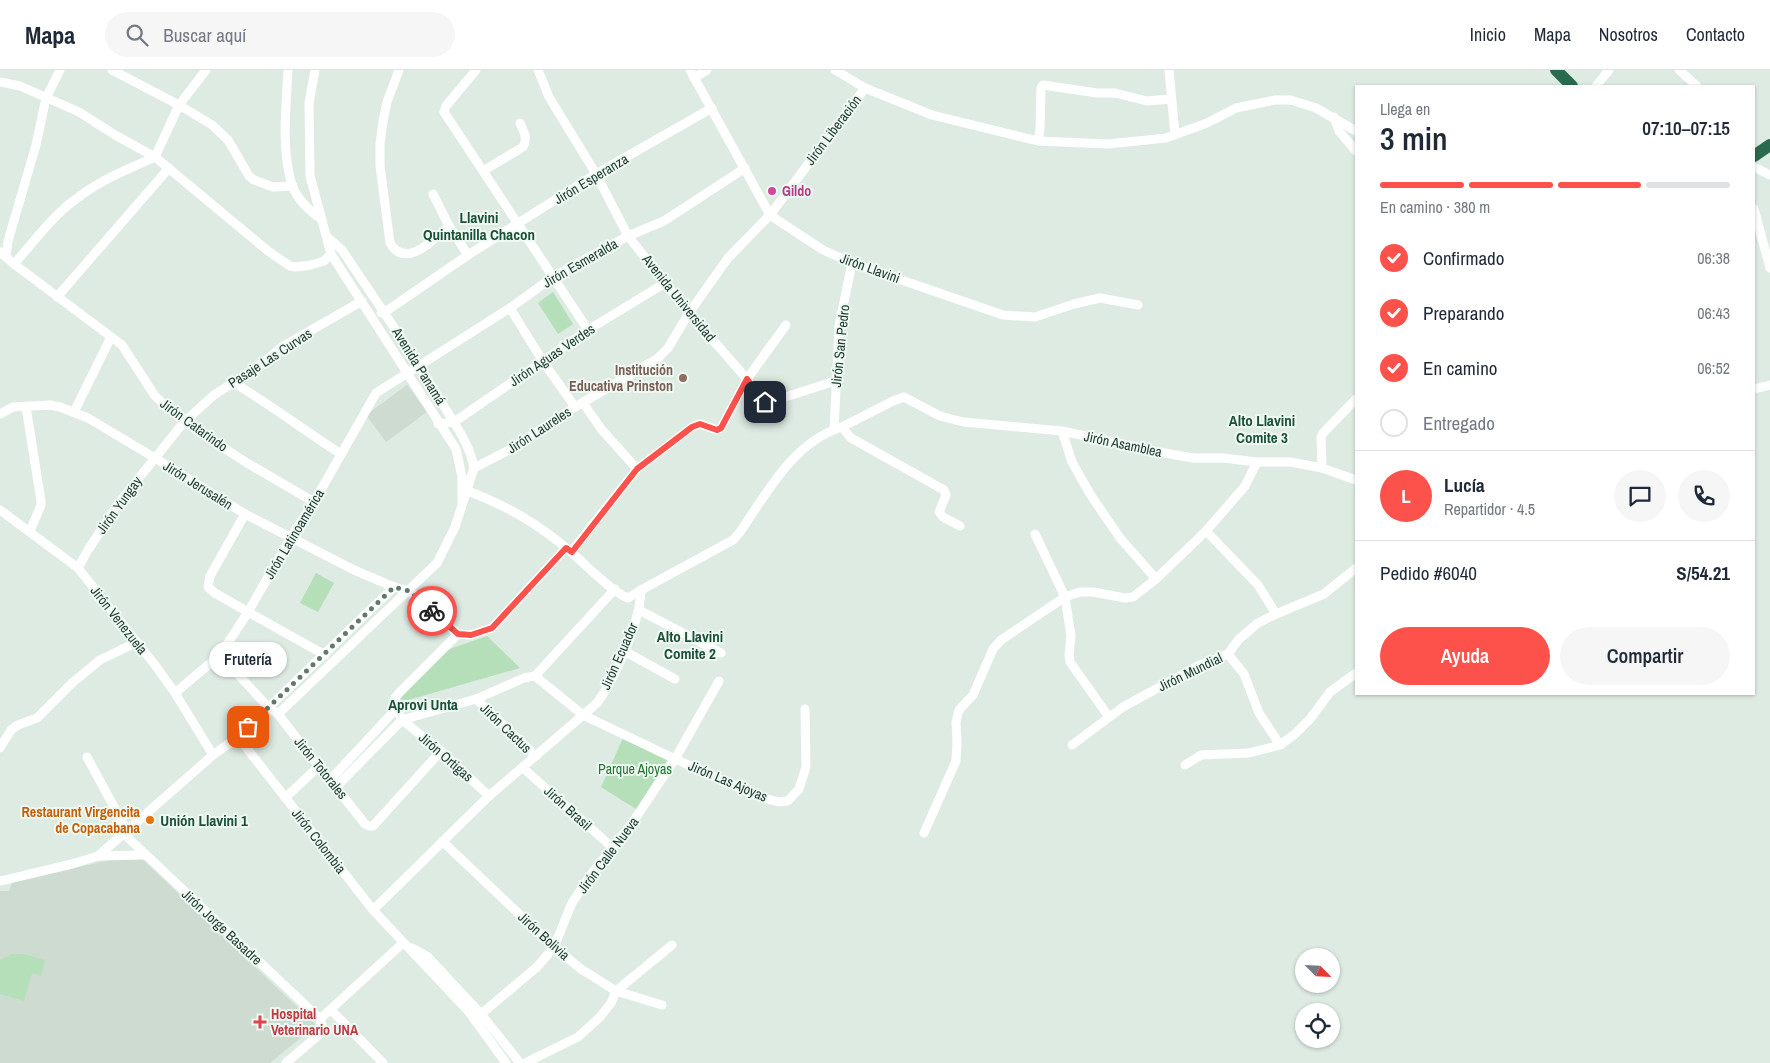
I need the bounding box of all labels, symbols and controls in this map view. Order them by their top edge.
search box [105,12,455,57]
text: Mapa [25,19,75,51]
icon: search [123,21,151,49]
text: Buscar aquí [163,22,246,48]
text: Inicio [1470,22,1506,47]
text: Mapa [1534,22,1571,47]
text: Nosotros [1599,22,1658,47]
text: Contacto [1686,22,1745,47]
street label: Jirón Liberación [801,91,865,169]
text: Llega en [1380,98,1430,120]
text: 07:10–07:15 [1642,115,1730,141]
text: 3 min [1380,117,1448,160]
street label: Jirón Esperanza [551,149,632,208]
place label: Gildo [782,182,811,200]
marker: Gildo [766,185,778,197]
text: En camino · 380 m [1380,196,1490,218]
district label: Llavini Quintanilla Chacon [423,207,535,245]
street label: Jirón Esmeralda [539,234,621,292]
icon: check [1380,244,1408,272]
text: Confirmado [1423,245,1504,271]
text: 06:38 [1697,247,1730,269]
street label: Jirón Llavini [838,249,902,287]
street label: Avenida Universidad [638,250,720,345]
icon: check [1380,299,1408,327]
text: Preparando [1423,300,1504,326]
text: 06:43 [1697,302,1730,324]
street label: Jirón San Pedro [827,304,853,388]
street label: Jirón Aguas Verdes [506,320,599,390]
street label: Avenida Panamá [388,323,450,409]
street label: Pasaje Las Curvas [225,324,316,392]
icon: check [1380,354,1408,382]
text: En camino [1423,355,1497,381]
text: 06:52 [1697,357,1730,379]
place label: Institución Educativa Prinston [569,361,673,395]
marker: Institución Educativa Prinston [677,372,689,384]
pin [744,381,786,423]
icon: home [751,388,779,416]
street label: Jirón Catarindo [157,394,231,456]
street label: Jirón Laureles [504,403,575,457]
district label: Alto Llavini Comite 3 [1229,410,1295,448]
text: Entregado [1423,410,1495,436]
street label: Jirón Asamblea [1082,427,1164,461]
street label: Jirón Jerusalén [160,457,236,513]
button: chat [1614,470,1666,522]
button: phone [1678,470,1730,522]
street label: Jirón Yungay [92,472,146,537]
text: Lucía [1444,472,1485,498]
text: L [1401,483,1411,509]
street label: Jirón Latinoamérica [260,485,328,582]
text: Repartidor · 4.5 [1444,498,1535,520]
text: Pedido #6040 [1380,560,1477,586]
text: S/54.21 [1676,560,1730,586]
street label: Jirón Venezuela [87,582,152,658]
courier [407,586,457,636]
icon: bike [418,597,446,625]
street label: Jirón Ecuador [596,620,642,692]
district label: Alto Llavini Comite 2 [657,626,723,664]
button: Ayuda [1380,627,1550,685]
button: Compartir [1560,627,1730,685]
callout: Frutería [209,642,287,677]
text: Frutería [224,648,272,670]
street label: Jirón Mundial [1155,649,1225,695]
district label: Aprovi Unta [388,694,458,715]
street label: Jirón Cactus [477,699,536,757]
pin [227,706,269,748]
icon: bag [234,713,262,741]
street label: Jirón Ortigas [415,728,477,786]
street label: Jirón Totorales [290,733,352,803]
street label: Jirón Las Ajoyas [686,756,771,806]
park label: Parque Ajoyas [598,760,672,778]
street label: Jirón Brasil [540,782,596,834]
place label: Restaurant Virgencita de Copacabana [22,803,141,837]
street label: Jirón Colombia [288,805,350,878]
district label: Unión Llavini 1 [160,810,248,831]
street label: Jirón Calle Nueva [573,813,643,897]
marker: Restaurant Virgencita de Copacabana [144,814,156,826]
street label: Jirón Jorge Basadre [178,885,266,969]
street label: Jirón Bolivia [514,908,574,964]
north arrow [1295,948,1340,992]
map controls [1295,948,1340,1048]
button: locate [1295,1003,1340,1048]
place label: Hospital Veterinario UNA [271,1005,359,1039]
marker: Hospital Veterinario UNA [253,1015,267,1029]

